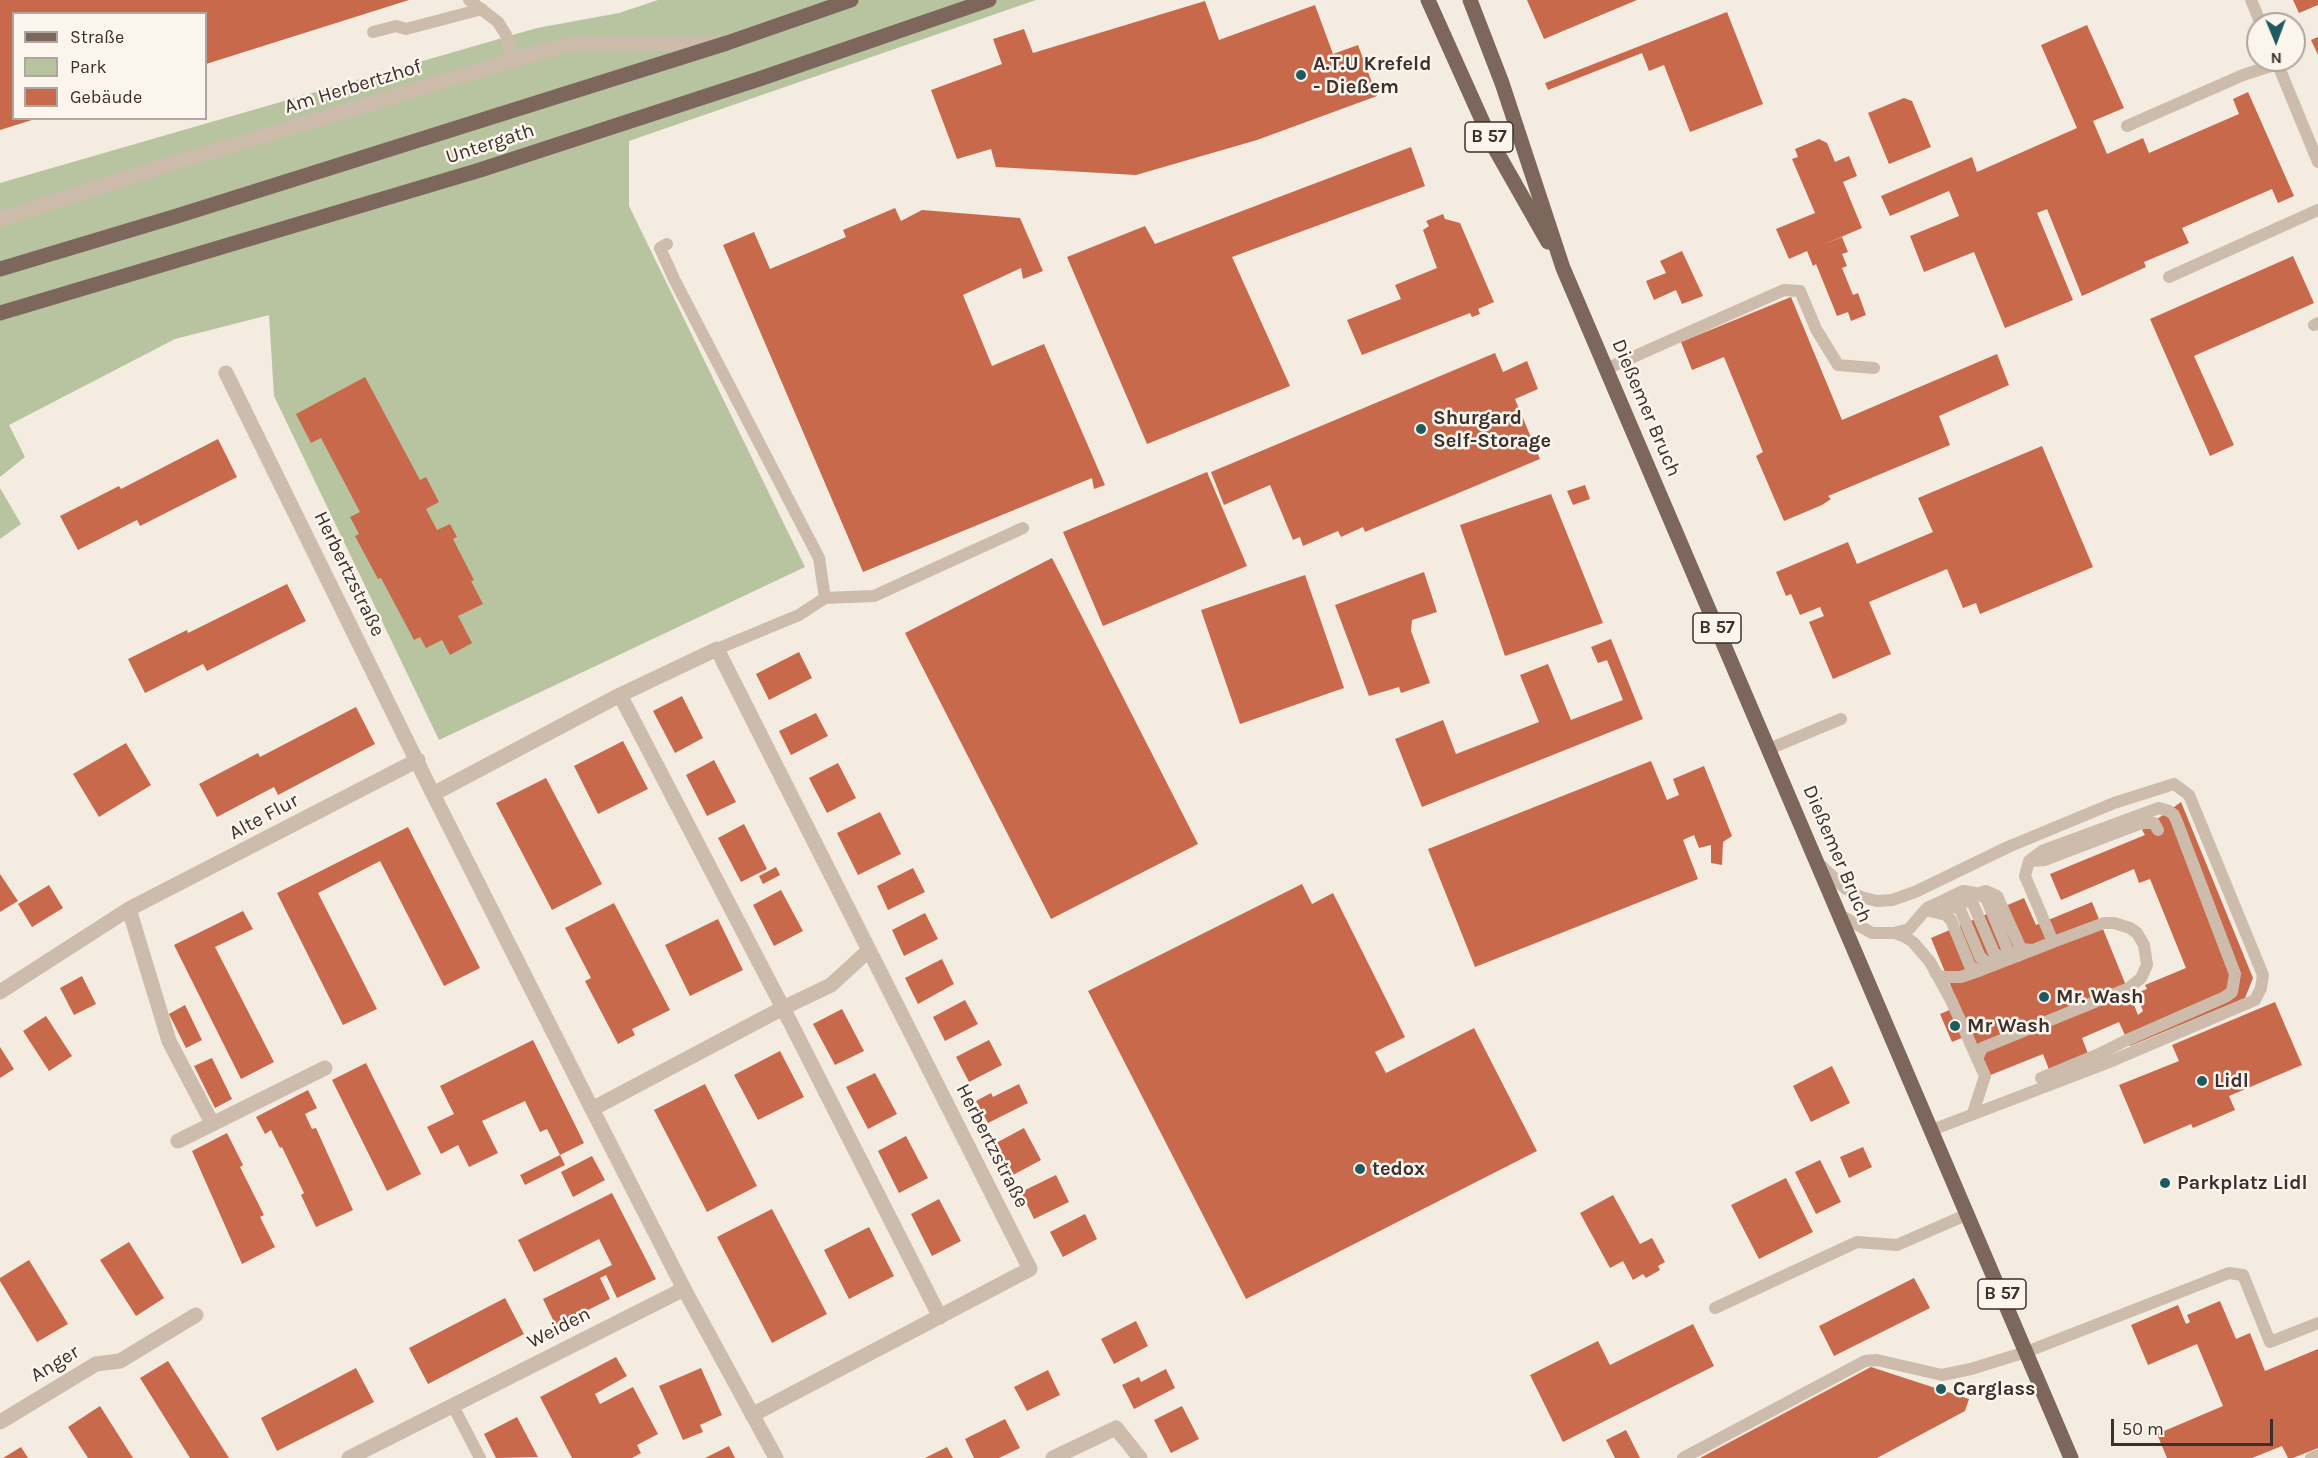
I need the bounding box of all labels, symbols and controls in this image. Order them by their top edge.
legend [12,12,207,120]
north arrow [2246,12,2306,72]
text: Straße [70,26,124,48]
text: N [2270,49,2282,68]
place label: A.T.U Krefeld - Dießem [1313,52,1431,99]
street label: Am Herbertzhof [282,55,424,119]
text: Park [70,56,107,78]
marker: A.T.U Krefeld - Dießem [1294,68,1308,82]
text: Gebäude [70,86,142,108]
street label: Untergath [443,118,537,170]
road number: B 57 [1465,122,1513,152]
street label: Dießemer Bruch [1606,336,1686,480]
place label: Shurgard Self-Storage [1433,406,1551,453]
marker: Shurgard Self-Storage [1414,422,1428,436]
street label: Herbertzstraße [308,508,390,640]
road number: B 57 [1693,613,1741,643]
street label: Dießemer Bruch [1797,782,1877,926]
street label: Alte Flur [225,789,303,845]
place label: Mr. Wash [2056,985,2144,1009]
marker: Mr. Wash [2037,990,2051,1004]
place label: Mr Wash [1967,1014,2050,1038]
marker: Mr Wash [1948,1019,1962,1033]
place label: Lidl [2214,1069,2249,1093]
marker: Lidl [2195,1074,2209,1088]
street label: Herbertzstraße [950,1080,1034,1212]
place label: tedox [1372,1157,1425,1181]
marker: tedox [1353,1162,1367,1176]
place label: Parkplatz Lidl [2177,1171,2308,1195]
marker: Parkplatz Lidl [2158,1176,2172,1190]
road number: B 57 [1978,1279,2026,1309]
street label: Weiden [523,1302,595,1354]
street label: Anger [26,1340,84,1388]
place label: Carglass [1953,1377,2036,1401]
marker: Carglass [1934,1382,1948,1396]
scale bar [2114,1407,2276,1445]
text: 50 m [2122,1418,2164,1440]

